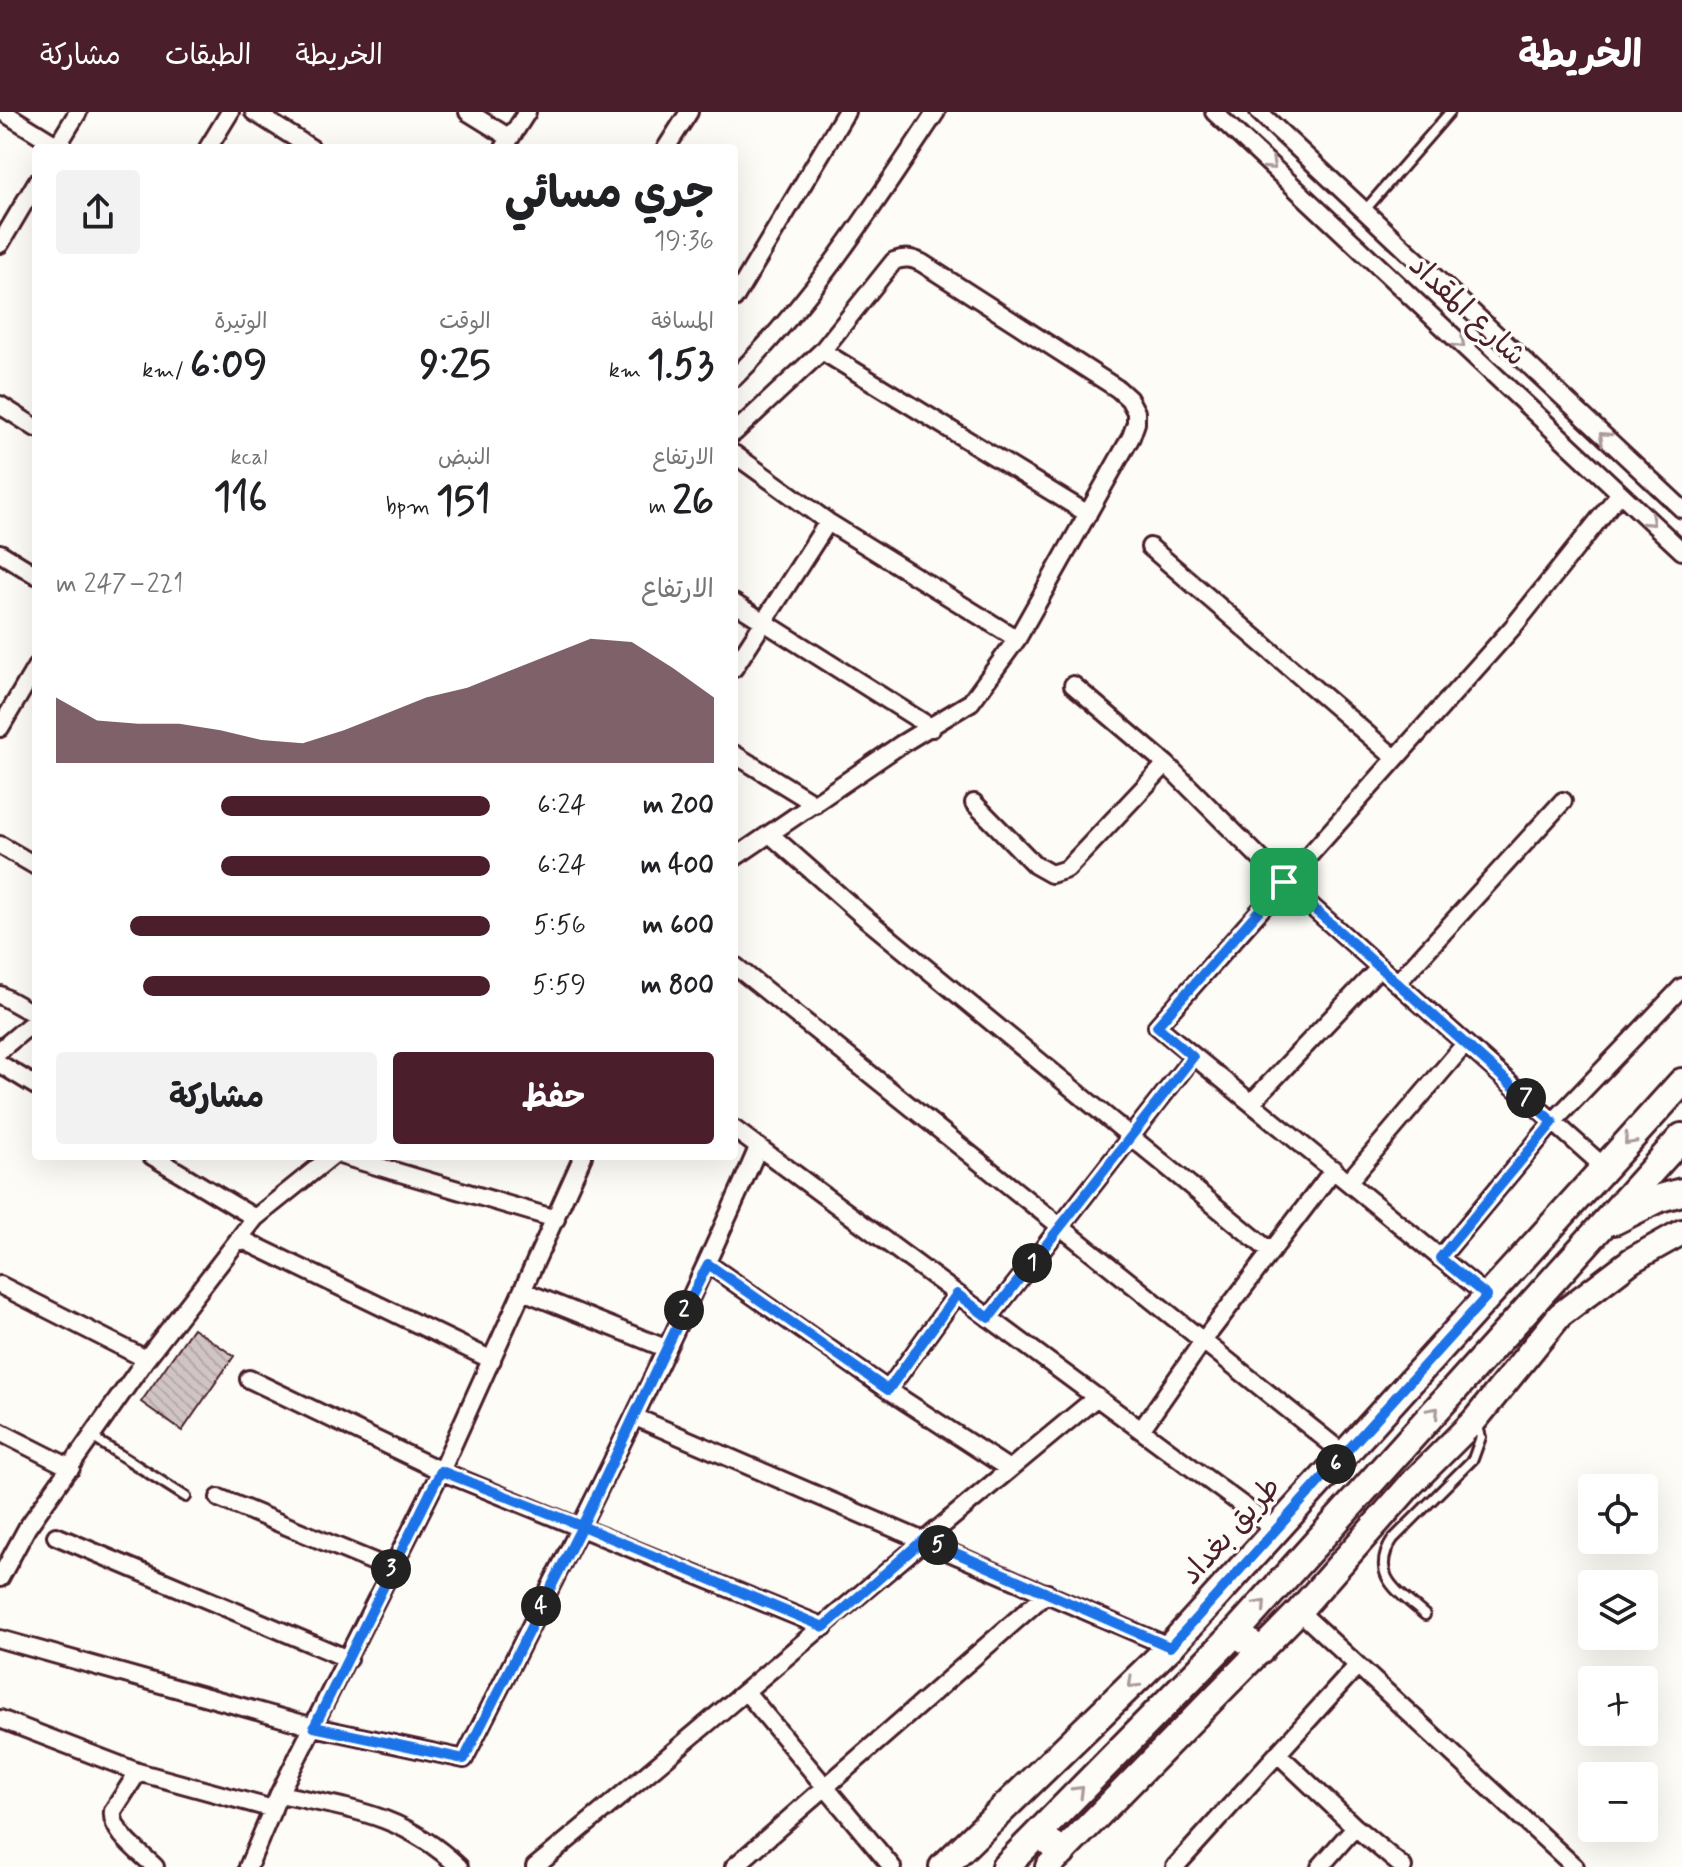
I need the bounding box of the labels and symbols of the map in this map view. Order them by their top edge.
one-way arrow [1261,156,1276,170]
street label: شارع المقداد [1400,247,1534,375]
one-way arrow [1451,334,1465,349]
one-way arrow [1599,431,1613,446]
one-way arrow [1641,512,1655,527]
pin [1250,848,1318,916]
pin: 7 [1506,1078,1546,1118]
one-way arrow [1625,1130,1639,1145]
pin: 1 [1012,1243,1052,1283]
pin: 2 [664,1290,704,1330]
one-way arrow [1424,1406,1439,1421]
pin: 6 [1316,1444,1356,1484]
street label: طريق بغداد [1172,1469,1290,1593]
pin: 5 [918,1525,958,1565]
pin: 3 [371,1549,411,1589]
pin: 4 [521,1586,561,1626]
one-way arrow [1251,1600,1265,1615]
one-way arrow [1128,1673,1142,1688]
one-way arrow [1070,1786,1084,1800]

